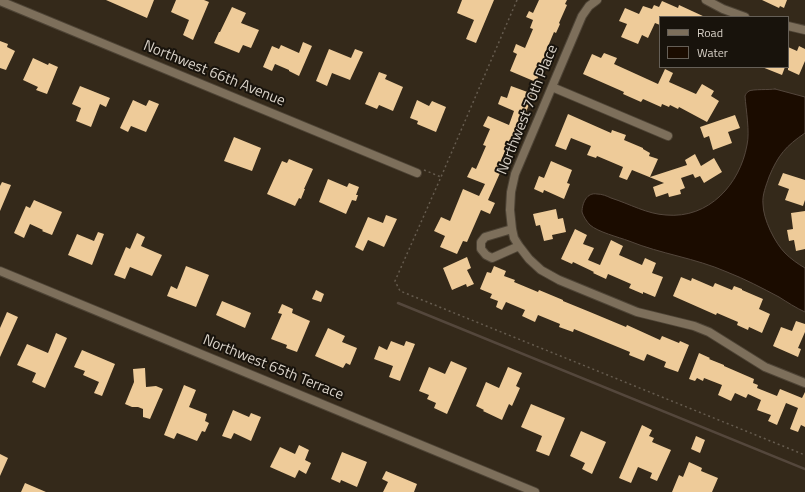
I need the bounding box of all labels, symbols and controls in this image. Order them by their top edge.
legend [659,16,789,68]
text: Road [697,23,723,42]
street label: Northwest 66th Avenue [141,37,287,111]
street label: Northwest 70th Place [494,43,562,177]
text: Water [697,43,728,62]
street label: Northwest 65th Terrace [200,331,346,405]

